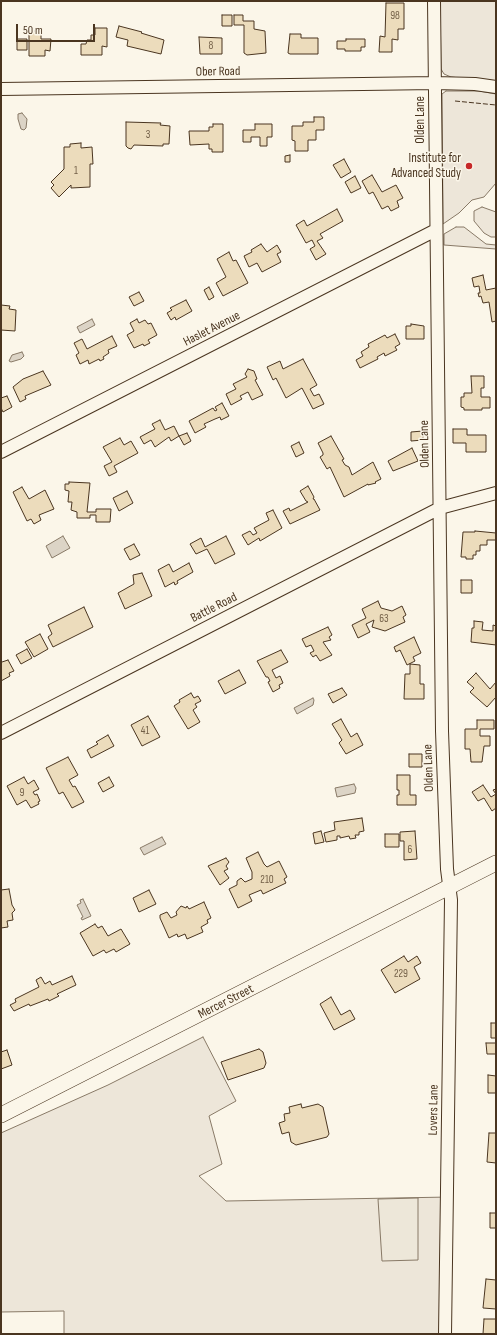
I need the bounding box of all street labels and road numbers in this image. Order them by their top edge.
street label: Ober Road [196,64,240,80]
street label: Olden Lane [413,96,429,144]
street label: Haslet Avenue [181,308,243,350]
street label: Olden Lane [417,420,433,468]
street label: Battle Road [188,590,240,626]
street label: Olden Lane [420,744,438,792]
street label: Mercer Street [196,981,256,1023]
street label: Lovers Lane [426,1084,442,1136]

